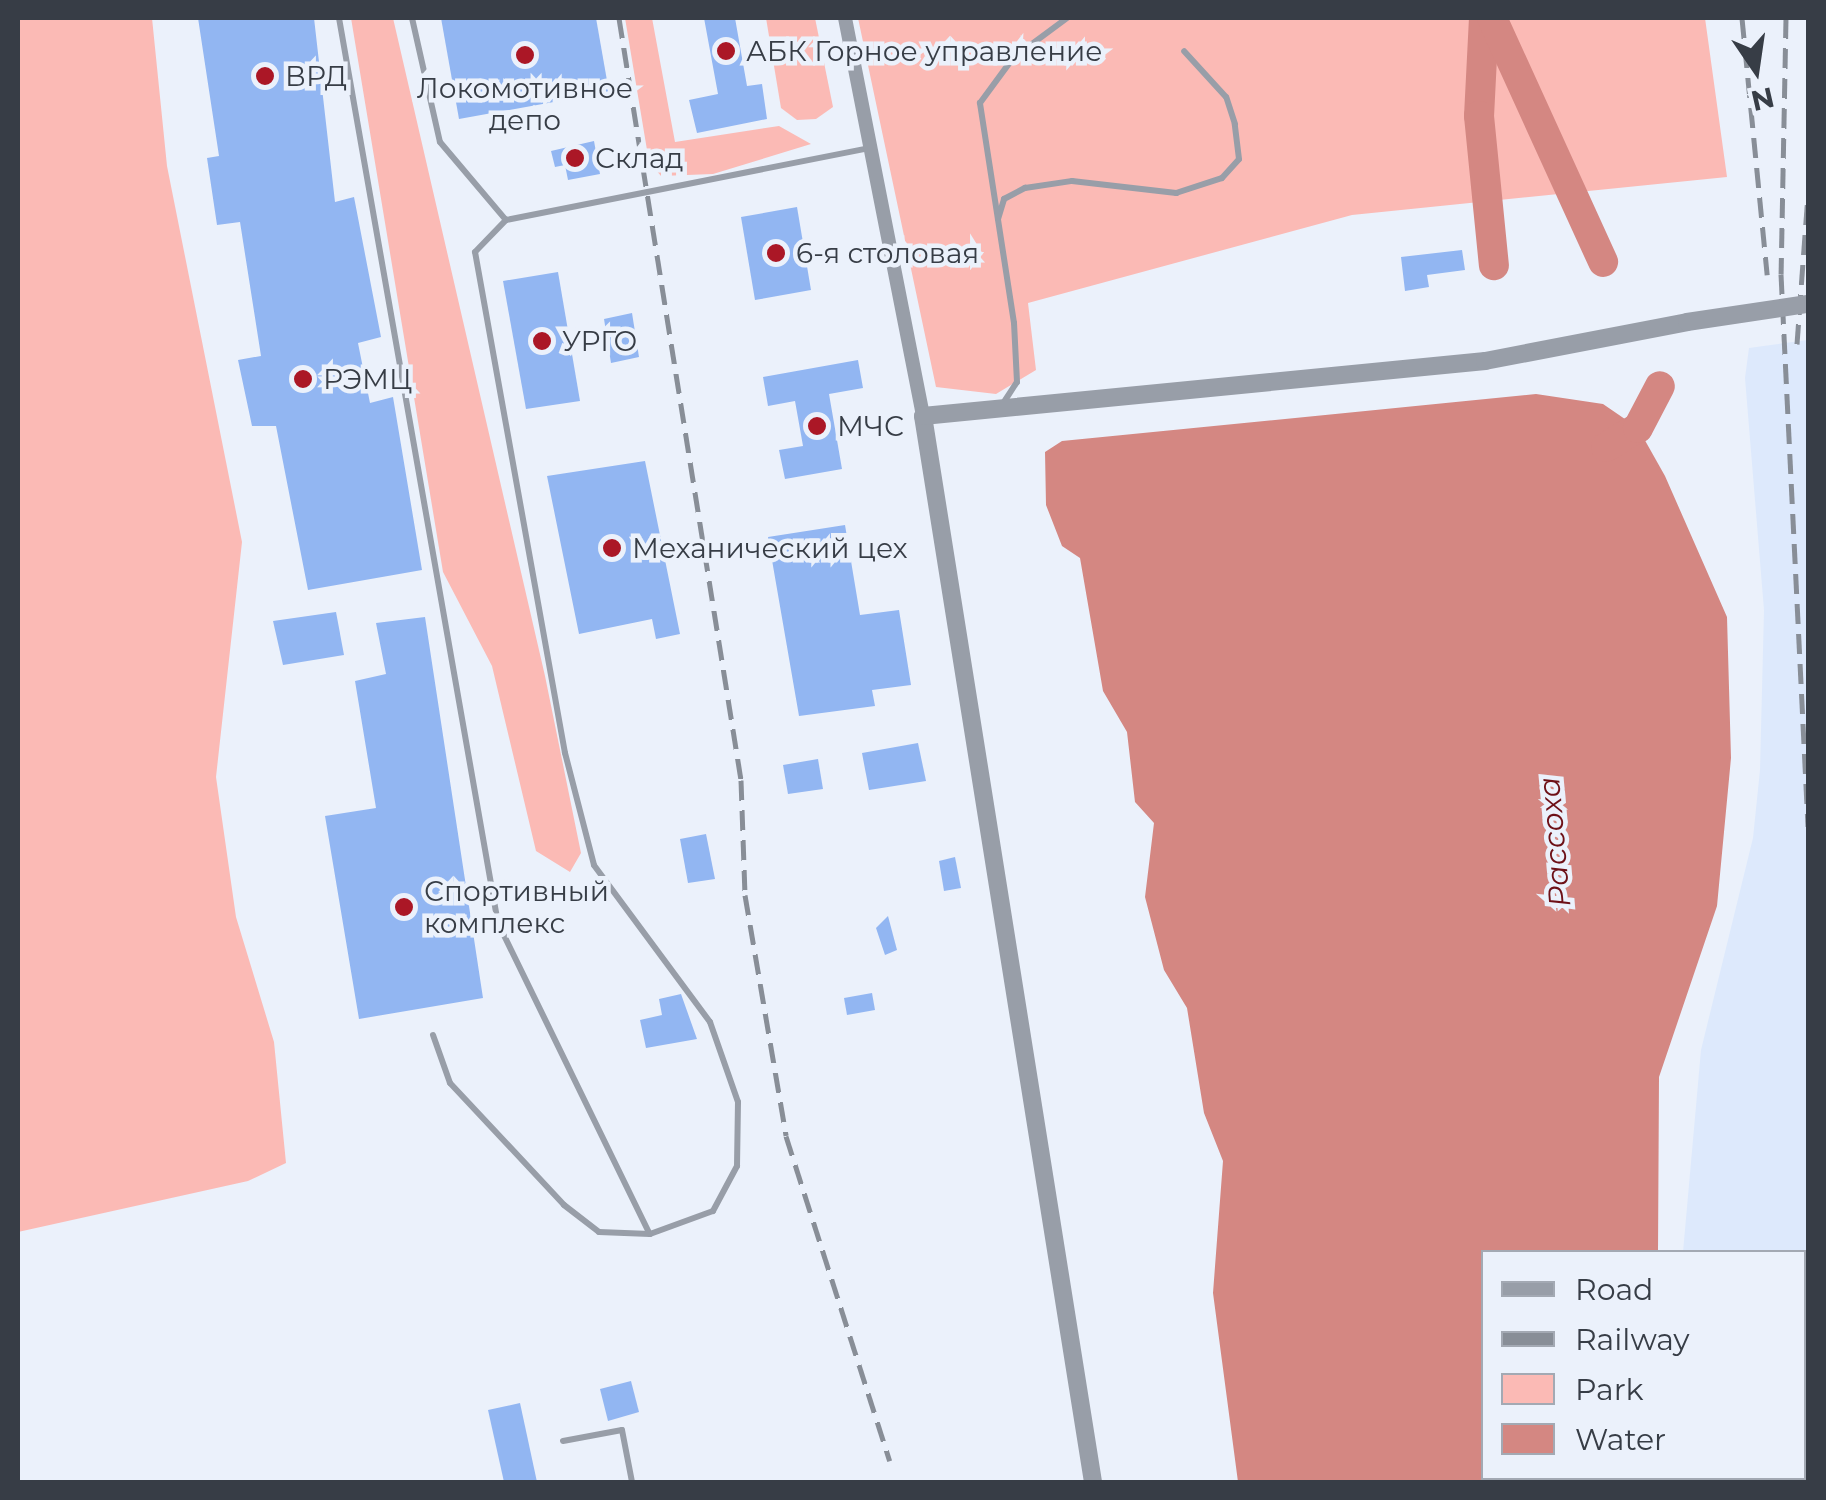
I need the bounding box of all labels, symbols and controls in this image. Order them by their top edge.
north arrow [1706,20,1806,120]
place label: АБК Горное управление [746,34,1103,68]
marker: АБК Горное управление [715,40,737,62]
marker: Локомотивное депо [514,44,536,66]
place label: ВРД [285,59,347,93]
marker: ВРД [254,65,276,87]
place label: Локомотивное депо [417,71,633,137]
text: N [1748,80,1778,118]
place label: Склад [595,141,684,175]
marker: Склад [564,147,586,169]
place label: 6-я столовая [796,236,979,270]
marker: 6-я столовая [765,242,787,264]
place label: УРГО [562,324,637,358]
marker: УРГО [531,330,553,352]
place label: РЭМЦ [323,362,412,396]
marker: РЭМЦ [292,368,314,390]
place label: МЧС [837,409,904,443]
marker: МЧС [806,415,828,437]
place label: Механический цех [632,531,908,565]
marker: Механический цех [601,537,623,559]
water label: Рассоха [1531,775,1579,909]
place label: Спортивный комплекс [424,874,609,940]
marker: Спортивный комплекс [393,896,415,918]
legend [1481,1250,1806,1480]
text: Road [1575,1271,1653,1308]
text: Railway [1575,1321,1690,1358]
text: Park [1575,1371,1644,1408]
text: Water [1575,1421,1666,1458]

